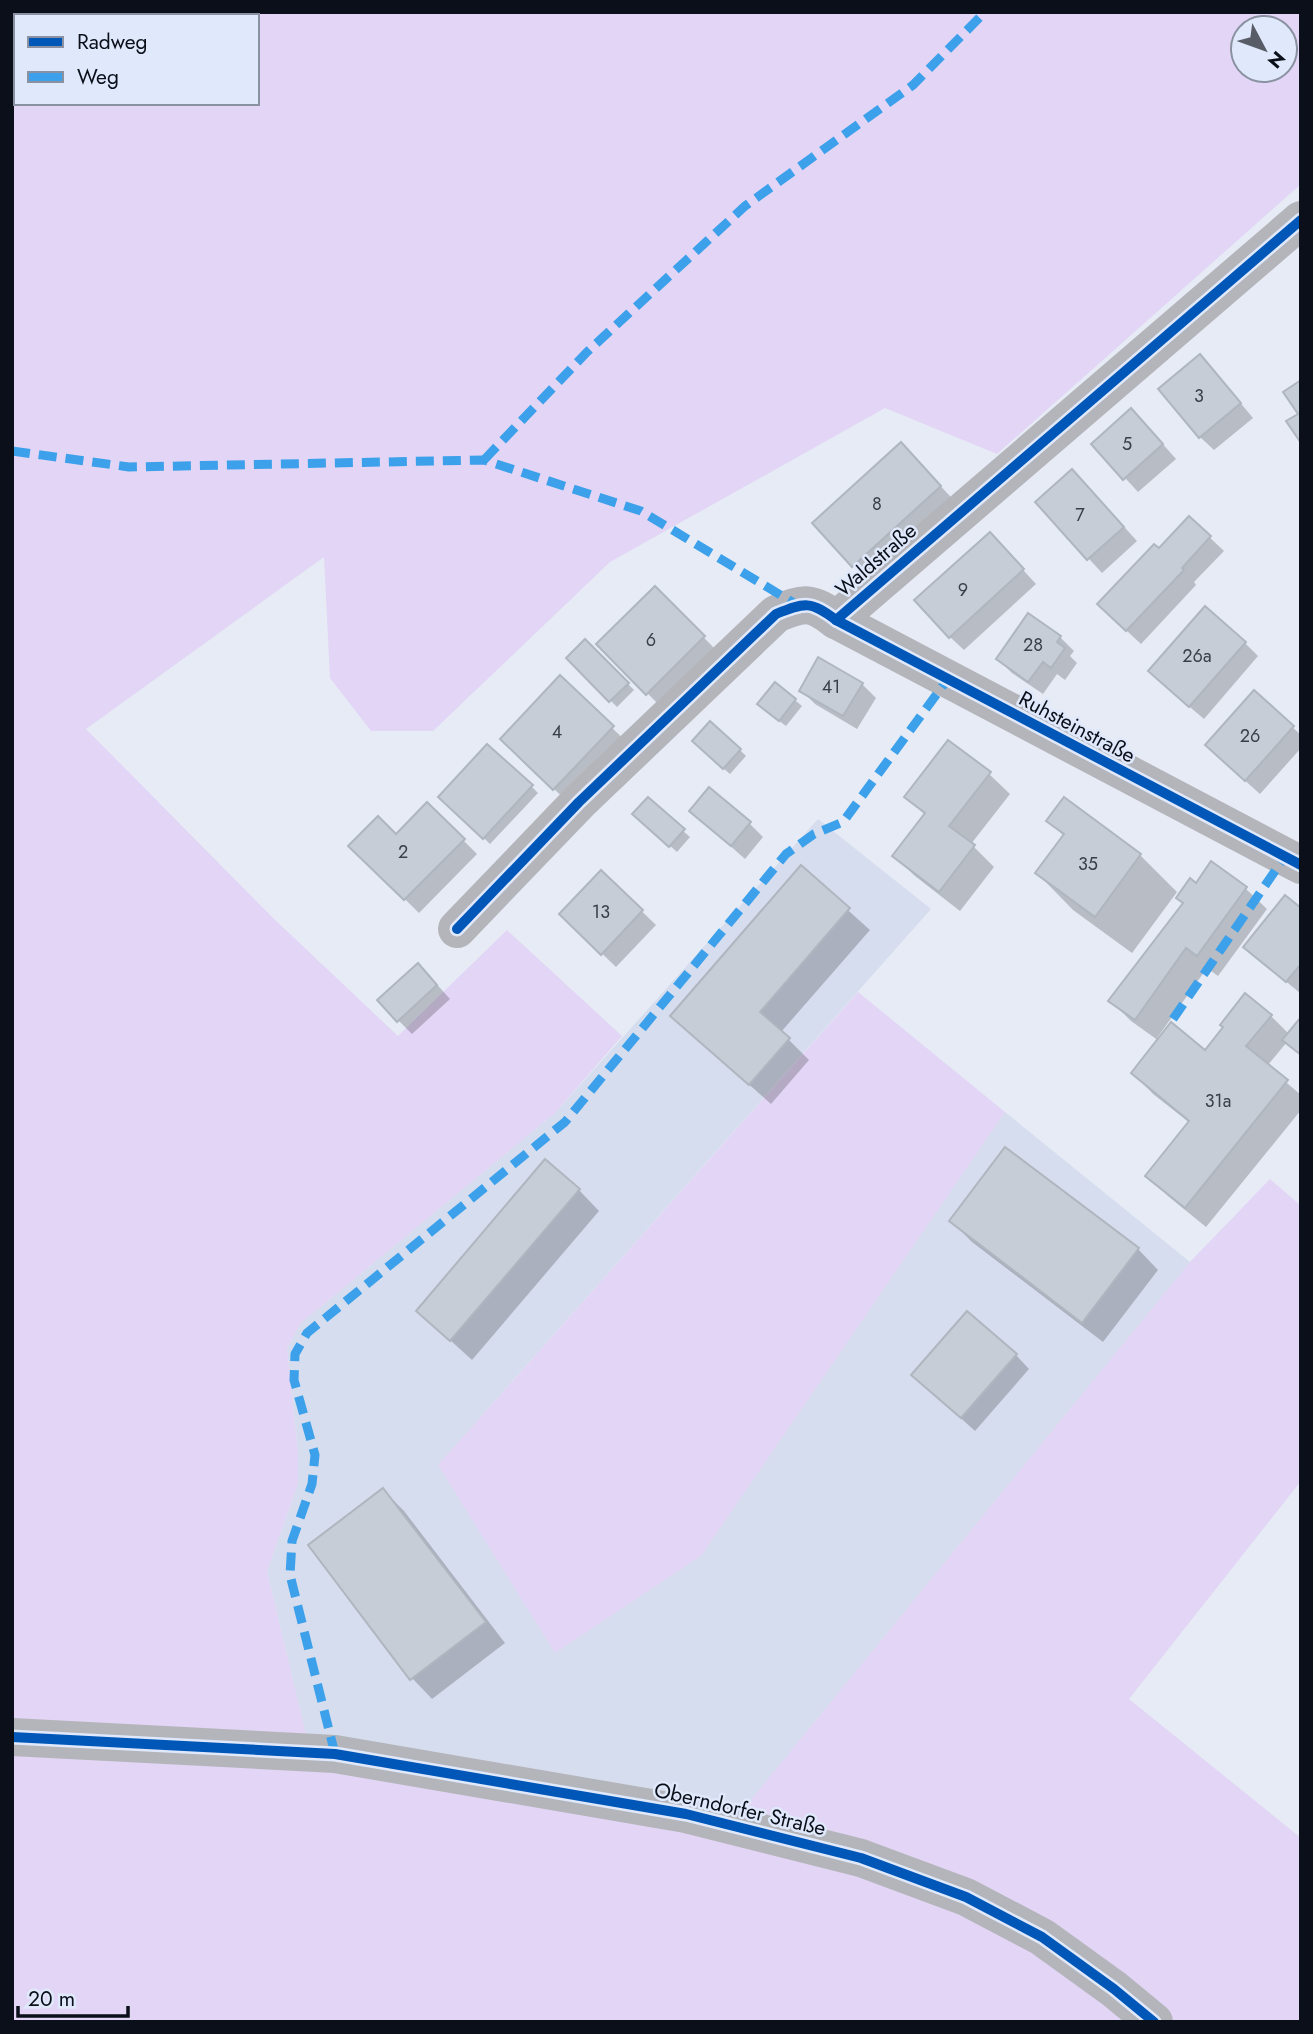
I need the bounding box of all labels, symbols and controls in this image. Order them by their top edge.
legend [14,14,259,105]
north arrow [1229,14,1299,84]
text: Radweg [77,27,148,57]
text: N [1261,45,1292,74]
text: Weg [77,62,119,92]
house number: 3 [1194,383,1204,409]
house number: 5 [1122,431,1132,457]
house number: 8 [872,491,882,517]
house number: 7 [1075,502,1085,528]
street label: Waldstraße [829,516,923,604]
house number: 9 [958,577,968,603]
house number: 6 [646,627,656,653]
house number: 28 [1023,632,1043,658]
house number: 26a [1182,643,1212,669]
house number: 41 [822,674,840,700]
street label: Ruhsteinstraße [1013,684,1141,770]
house number: 4 [552,719,562,745]
house number: 26 [1240,723,1260,749]
house number: 2 [398,839,408,865]
house number: 35 [1078,851,1098,877]
house number: 13 [592,899,610,925]
house number: 31a [1205,1088,1231,1114]
street label: Oberndorfer Straße [651,1775,829,1843]
scale bar [18,1974,128,2018]
text: 20 m [28,1984,75,2014]

